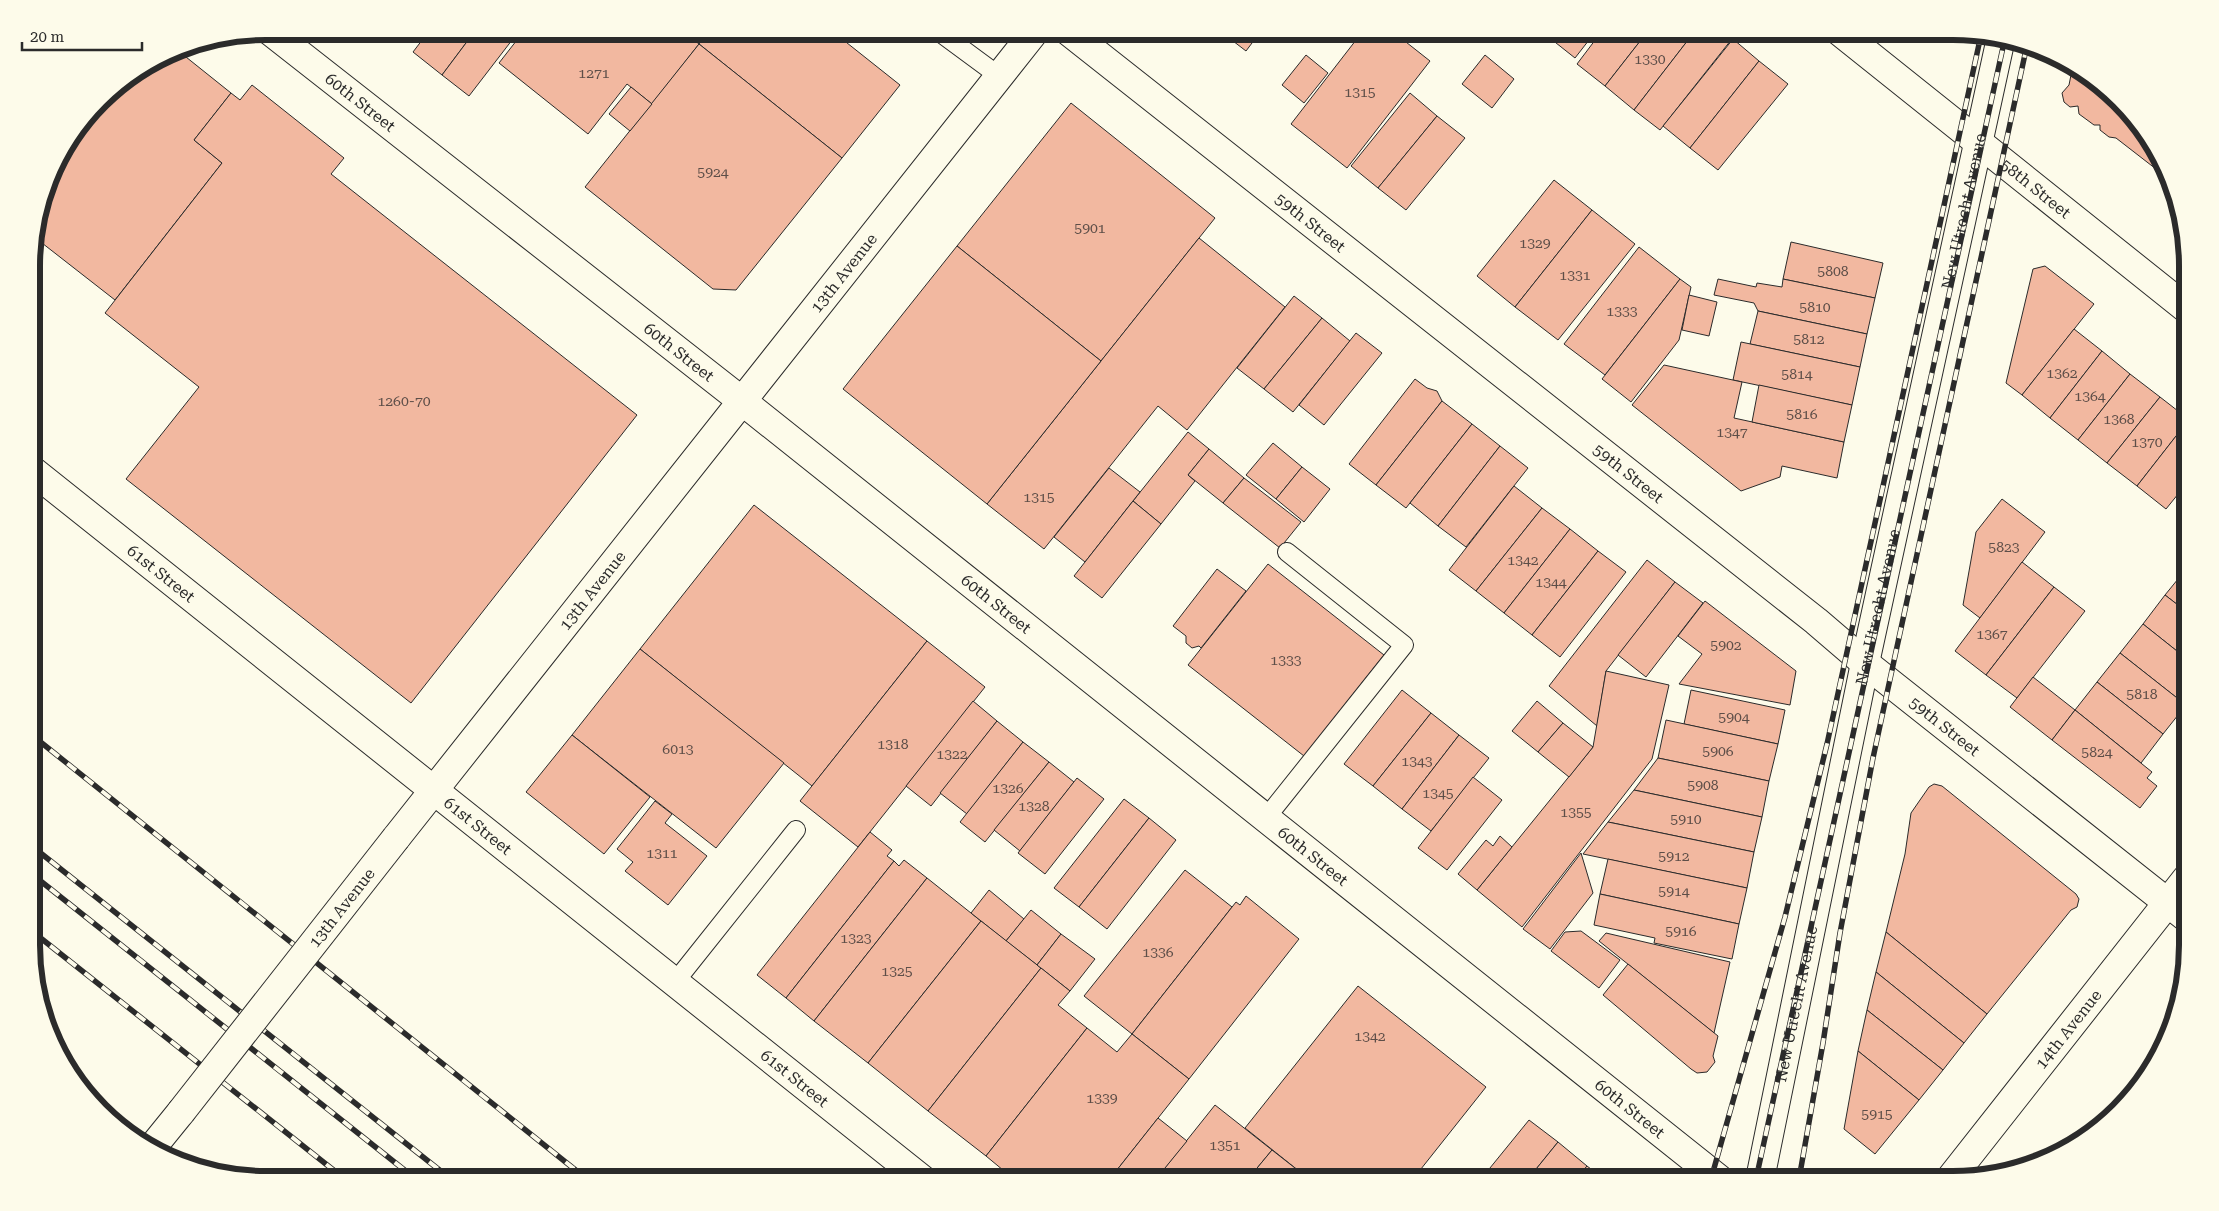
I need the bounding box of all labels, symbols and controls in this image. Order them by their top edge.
scale bar [22,20,142,52]
text: 20 m [30,28,65,46]
house number: 1330 [1634,51,1666,67]
house number: 1271 [578,65,610,81]
street label: 60th Street [321,69,399,136]
house number: 1315 [1344,84,1376,100]
street label: New Utrecht Avenue [1938,131,1990,291]
street label: 58th Street [1997,155,2074,222]
house number: 5924 [697,164,729,180]
street label: 59th Street [1271,189,1349,256]
house number: 5901 [1074,220,1106,236]
street label: 13th Avenue [807,229,881,316]
house number: 1329 [1519,235,1551,251]
house number: 5808 [1817,263,1849,279]
house number: 1331 [1559,267,1591,283]
house number: 5810 [1799,299,1831,315]
house number: 1333 [1606,303,1638,319]
street label: 60th Street [640,319,718,386]
house number: 5812 [1793,331,1825,347]
house number: 1362 [2046,365,2078,381]
house number: 5814 [1781,366,1813,382]
house number: 1364 [2074,388,2106,404]
house number: 1260-70 [377,393,431,409]
house number: 5816 [1786,406,1818,422]
house number: 1368 [2103,411,2135,427]
house number: 1347 [1716,424,1748,440]
house number: 1370 [2131,434,2163,450]
street label: 59th Street [1589,440,1667,507]
house number: 1315 [1023,489,1055,505]
street label: New Utrecht Avenue [1852,527,1904,687]
house number: 5823 [1988,539,2020,555]
street label: 61st Street [123,541,199,606]
street label: 13th Avenue [555,547,630,634]
house number: 1342 [1507,552,1539,568]
street label: 60th Street [957,570,1035,638]
house number: 1344 [1535,574,1567,590]
house number: 1367 [1976,626,2008,642]
house number: 5902 [1710,637,1742,653]
house number: 1333 [1270,652,1302,668]
house number: 5818 [2126,686,2158,702]
street label: 59th Street [1906,693,1983,760]
house number: 5904 [1718,709,1750,725]
house number: 1318 [877,736,909,752]
house number: 6013 [662,741,694,757]
house number: 5906 [1702,743,1734,759]
house number: 5824 [2081,744,2113,760]
house number: 1322 [936,746,968,762]
house number: 1343 [1401,753,1433,769]
house number: 5908 [1687,777,1719,793]
house number: 1326 [992,780,1024,796]
house number: 1345 [1422,785,1454,801]
street label: 61st Street [440,793,516,859]
house number: 1328 [1018,798,1050,814]
house number: 1355 [1560,804,1592,820]
house number: 5910 [1670,811,1702,827]
street label: 60th Street [1274,823,1352,890]
house number: 1311 [646,845,678,861]
house number: 5912 [1658,848,1690,864]
street label: 13th Avenue [305,864,379,951]
house number: 5914 [1658,883,1690,899]
house number: 5916 [1665,923,1697,939]
street label: New Utrecht Avenue [1771,924,1821,1084]
house number: 1323 [840,930,872,946]
house number: 1336 [1142,944,1174,960]
house number: 1325 [881,963,913,979]
street label: 14th Avenue [2031,986,2106,1073]
house number: 1342 [1354,1028,1386,1044]
street label: 61st Street [757,1045,832,1111]
street label: 60th Street [1591,1075,1669,1142]
house number: 1339 [1086,1090,1118,1106]
house number: 5915 [1861,1106,1893,1122]
house number: 1351 [1209,1137,1241,1153]

